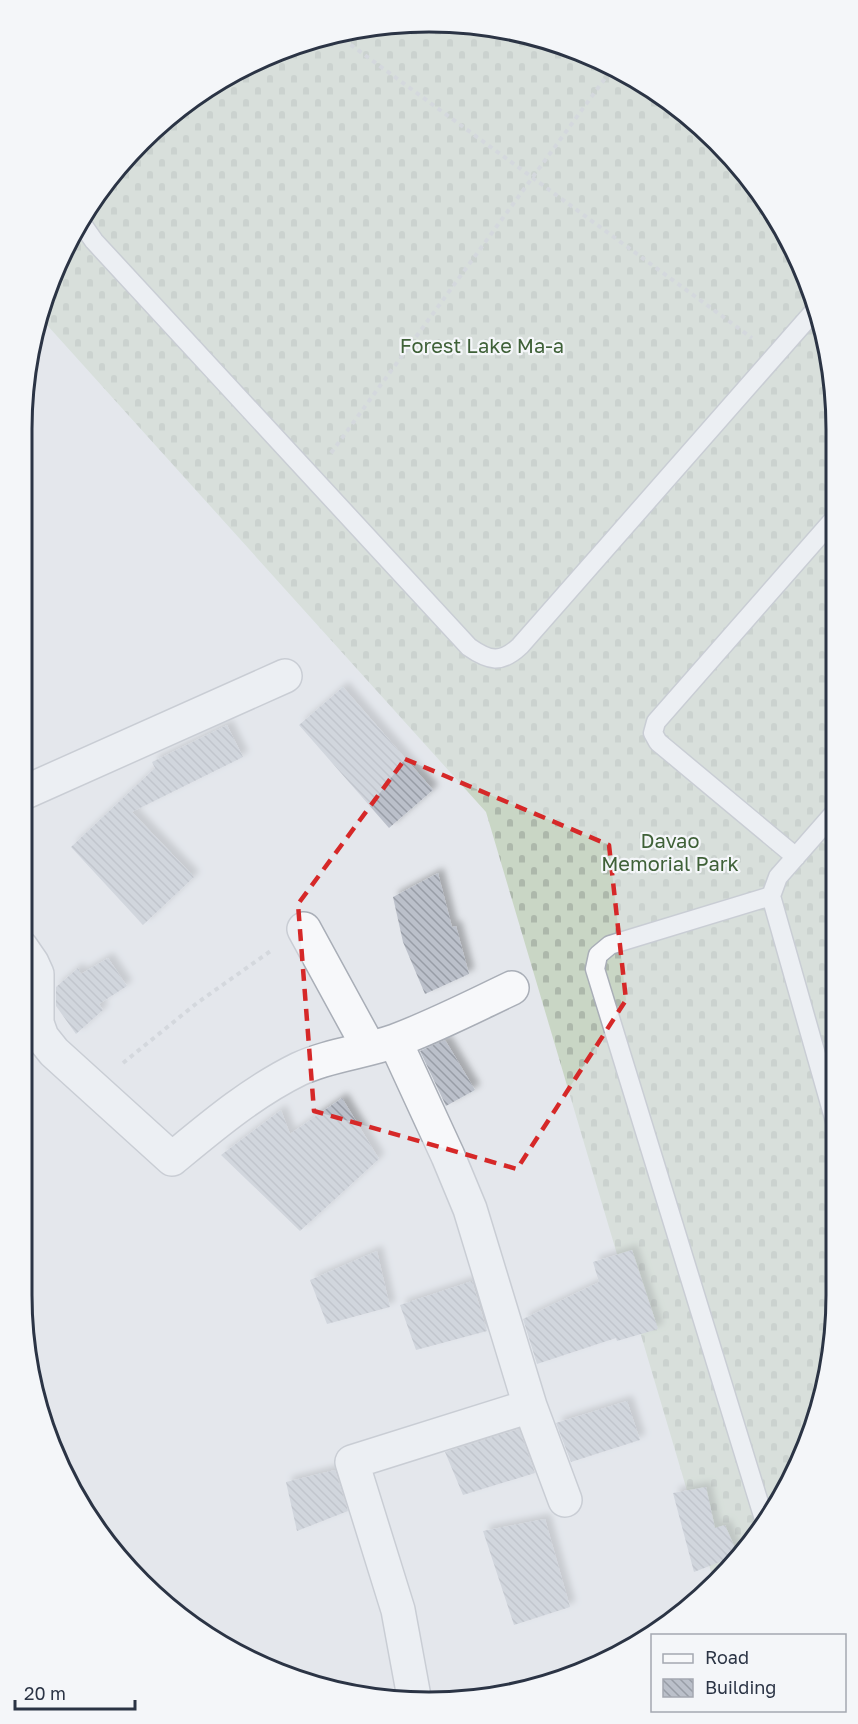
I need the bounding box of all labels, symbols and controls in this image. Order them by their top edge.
park label: Forest Lake Ma-a [400,333,564,357]
park label: Davao Memorial Park [601,828,739,875]
legend [651,1634,846,1712]
text: Road [705,1646,749,1668]
scale bar [15,1673,135,1711]
text: Building [705,1676,776,1698]
text: 20 m [24,1682,66,1704]

